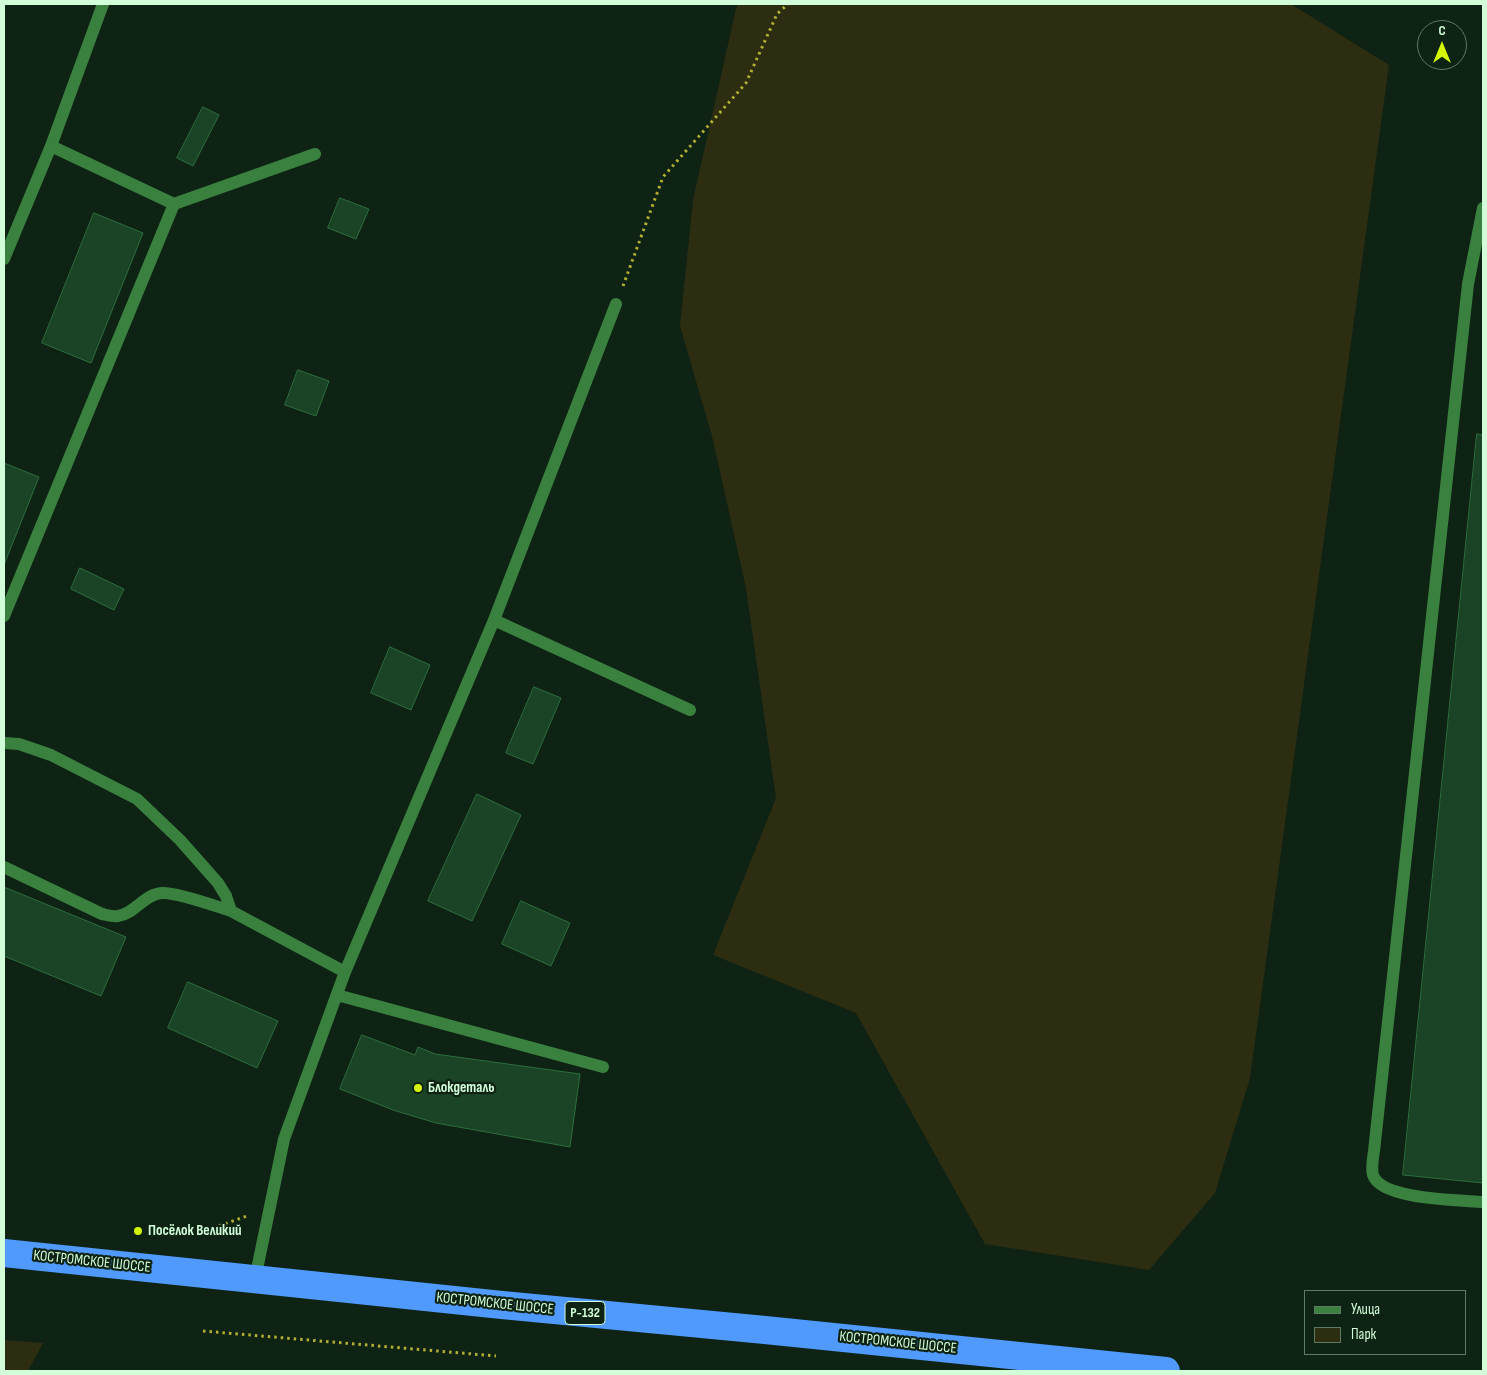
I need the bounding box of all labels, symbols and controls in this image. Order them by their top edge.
north arrow [1417,20,1467,70]
text: С [1438,22,1446,39]
place label: Блокдеталь [428,1079,495,1097]
marker: Блокдеталь [412,1082,424,1094]
place label: Посёлок Великий [148,1222,242,1240]
marker: Посёлок Великий [132,1225,144,1237]
street label: КОСТРОМСКОЕ ШОССЕ [32,1247,152,1277]
street label: КОСТРОМСКОЕ ШОССЕ [435,1289,555,1319]
legend [1304,1290,1467,1355]
text: Улица [1351,1300,1380,1319]
road number: Р-132 [565,1302,605,1325]
text: Парк [1351,1325,1376,1344]
street label: КОСТРОМСКОЕ ШОССЕ [838,1328,958,1358]

